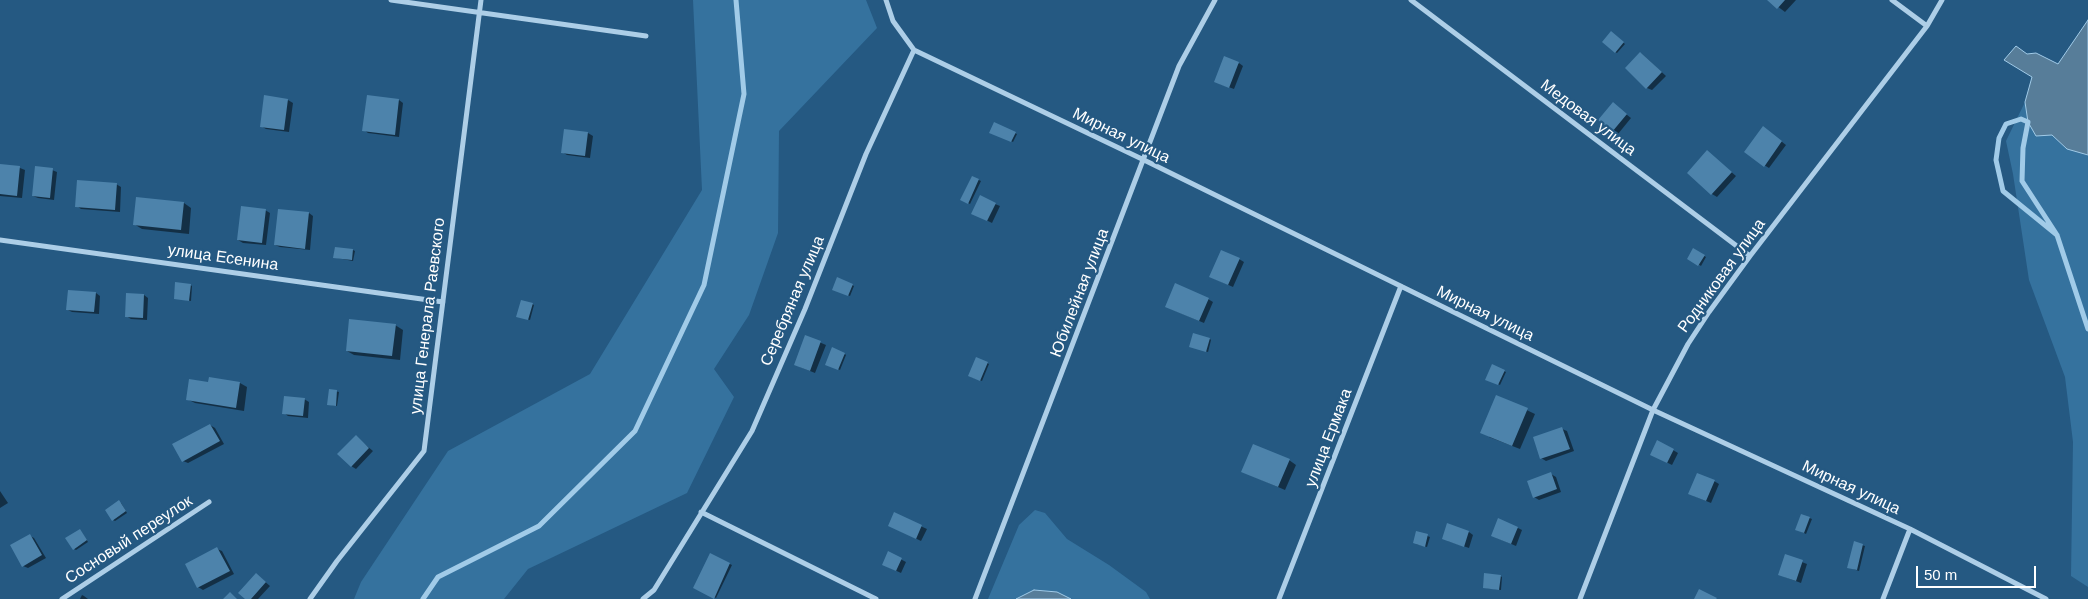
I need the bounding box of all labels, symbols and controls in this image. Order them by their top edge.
street label: Медовая улица [1536,76,1640,160]
street label: Мирная улица [1069,104,1173,168]
street label: Родниковая улица [1674,215,1770,337]
street label: улица Генерала Раевского [406,217,450,415]
street label: Юбилейная улица [1047,226,1113,360]
street label: Серебряная улица [757,233,829,369]
street label: улица Есенина [167,241,279,275]
street label: Мирная улица [1433,282,1537,346]
street label: улица Ермака [1301,386,1357,490]
street label: Мирная улица [1799,457,1903,519]
street label: Сосновый переулок [62,492,196,588]
scale bar [1918,556,2038,588]
text: 50 m [1924,566,1957,583]

